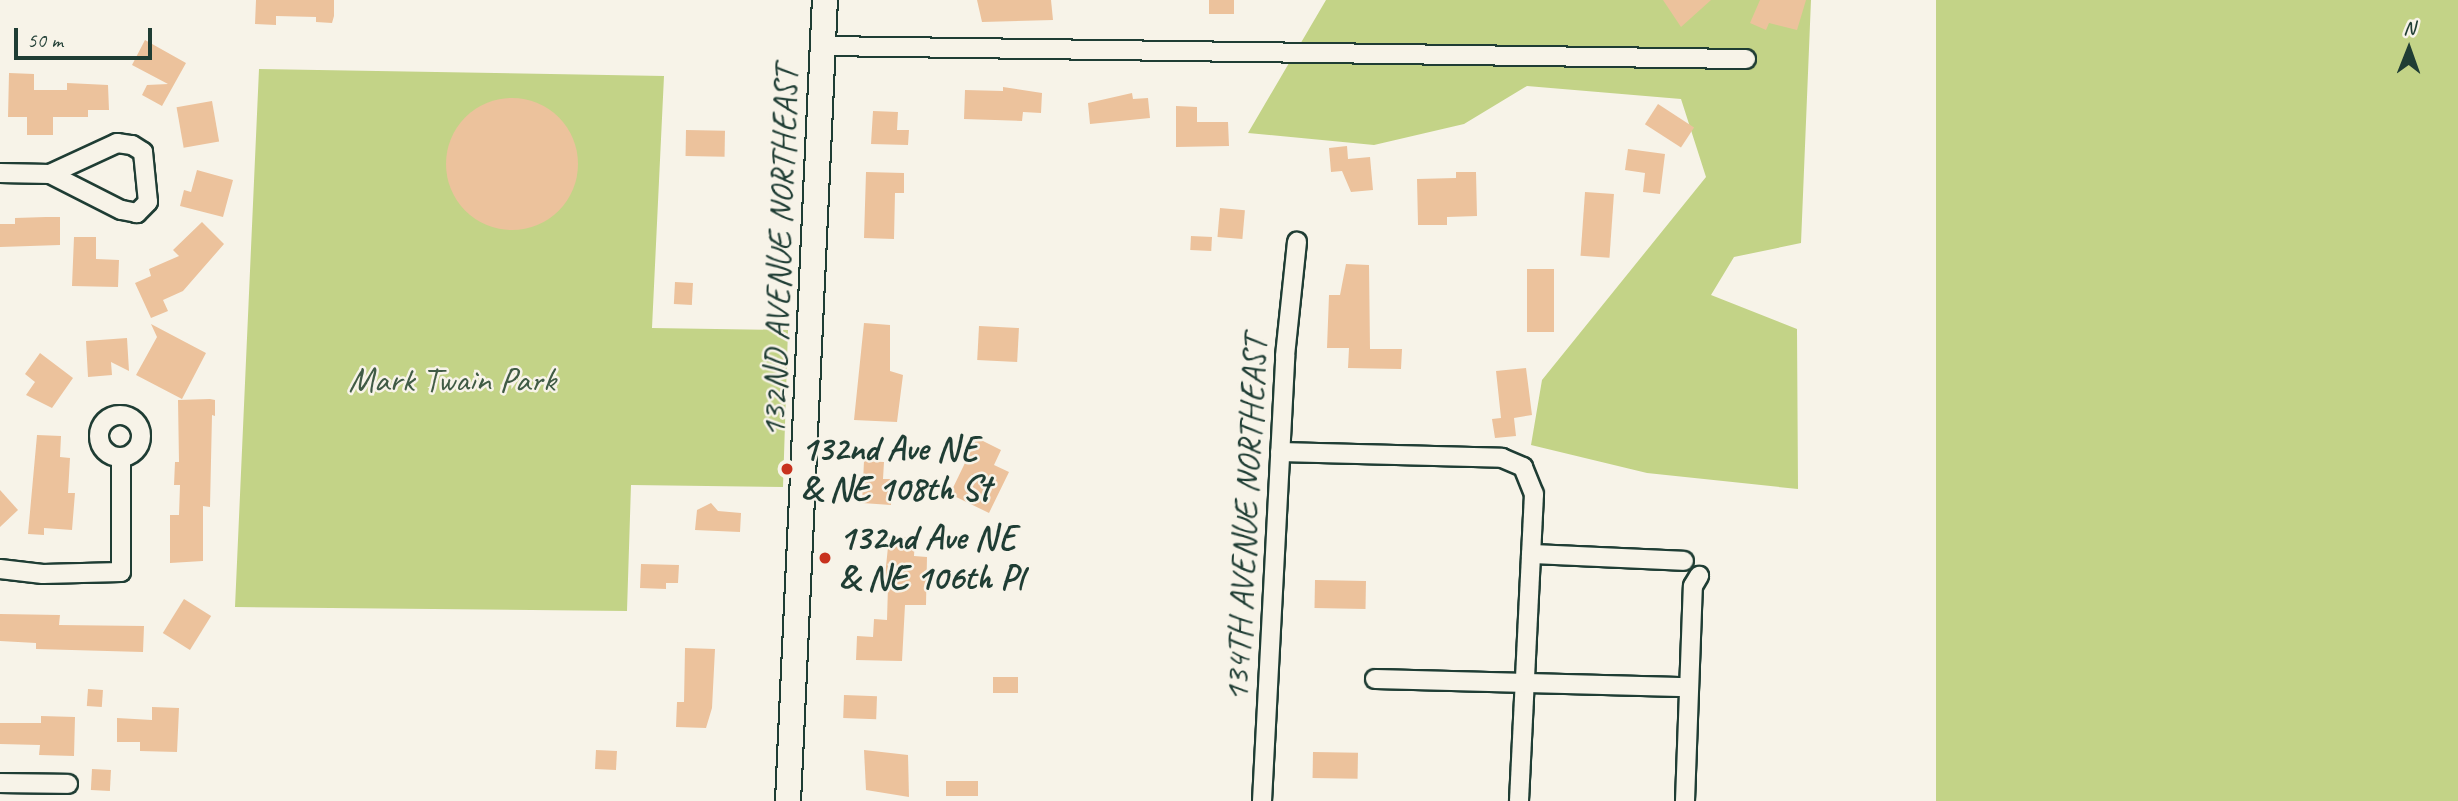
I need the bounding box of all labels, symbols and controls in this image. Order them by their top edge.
scale bar [18,14,156,58]
north arrow [2374,14,2444,84]
text: N [2403,16,2415,40]
text: 50 m [27,27,63,53]
street label: 132ND AVENUE NORTHEAST [753,66,807,438]
street label: 134TH AVENUE NORTHEAST [1215,335,1277,703]
park label: Mark Twain Park [349,359,555,401]
place label: 132nd Ave NE & NE 108th St [801,428,991,510]
marker: 132nd Ave NE & NE 108th St [779,461,795,477]
place label: 132nd Ave NE & NE 106th Pl [839,517,1023,599]
marker: 132nd Ave NE & NE 106th Pl [817,550,833,566]

